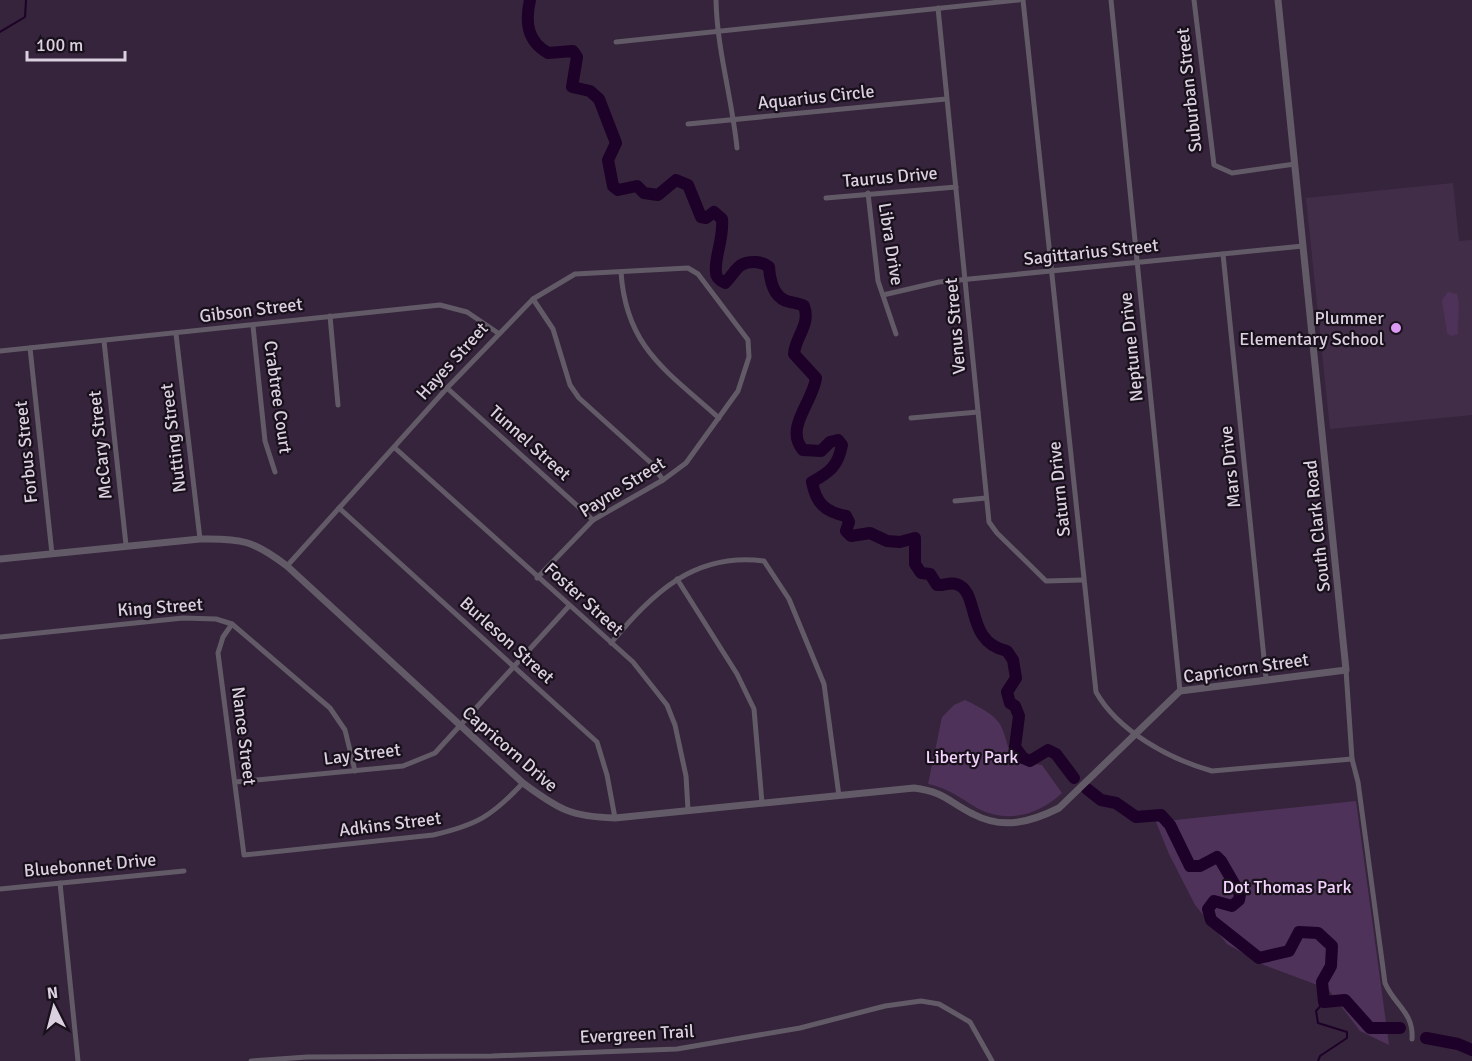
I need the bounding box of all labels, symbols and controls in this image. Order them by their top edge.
scale bar [27,24,124,62]
street label: Suburban Street [1172,27,1206,153]
text: 100 m [36,34,83,56]
street label: Aquarius Circle [756,80,876,114]
street label: Taurus Drive [842,162,938,192]
street label: Libra Drive [874,201,908,287]
street label: Sagittarius Street [1023,234,1159,270]
street label: Venus Street [940,277,970,375]
street label: Neptune Drive [1114,291,1148,403]
street label: Gibson Street [198,293,304,327]
place label: Plummer Elementary School [1239,307,1384,350]
street label: Hayes Street [411,318,493,404]
marker: Plummer Elementary School [1389,321,1403,335]
street label: Crabtree Court [259,339,297,455]
street label: Nutting Street [155,382,191,494]
street label: McCary Street [83,390,117,500]
street label: Forbus Street [10,400,42,504]
street label: Tunnel Street [485,401,575,485]
street label: Mars Drive [1215,425,1245,509]
street label: Saturn Drive [1043,440,1075,538]
street label: Payne Street [575,452,669,522]
street label: South Clark Road [1299,459,1335,593]
street label: Foster Street [540,558,628,640]
street label: Burleson Street [455,592,559,688]
street label: King Street [116,593,204,621]
street label: Capricorn Street [1182,648,1310,688]
street label: Nance Street [227,685,261,787]
street label: Capricorn Drive [458,701,562,797]
street label: Lay Street [322,738,402,770]
park label: Liberty Park [926,746,1018,768]
street label: Adkins Street [338,807,442,841]
street label: Bluebonnet Drive [23,848,157,882]
park label: Dot Thomas Park [1222,876,1352,898]
north arrow [24,977,84,1037]
text: N [46,983,59,1004]
street label: Evergreen Trail [579,1020,695,1048]

